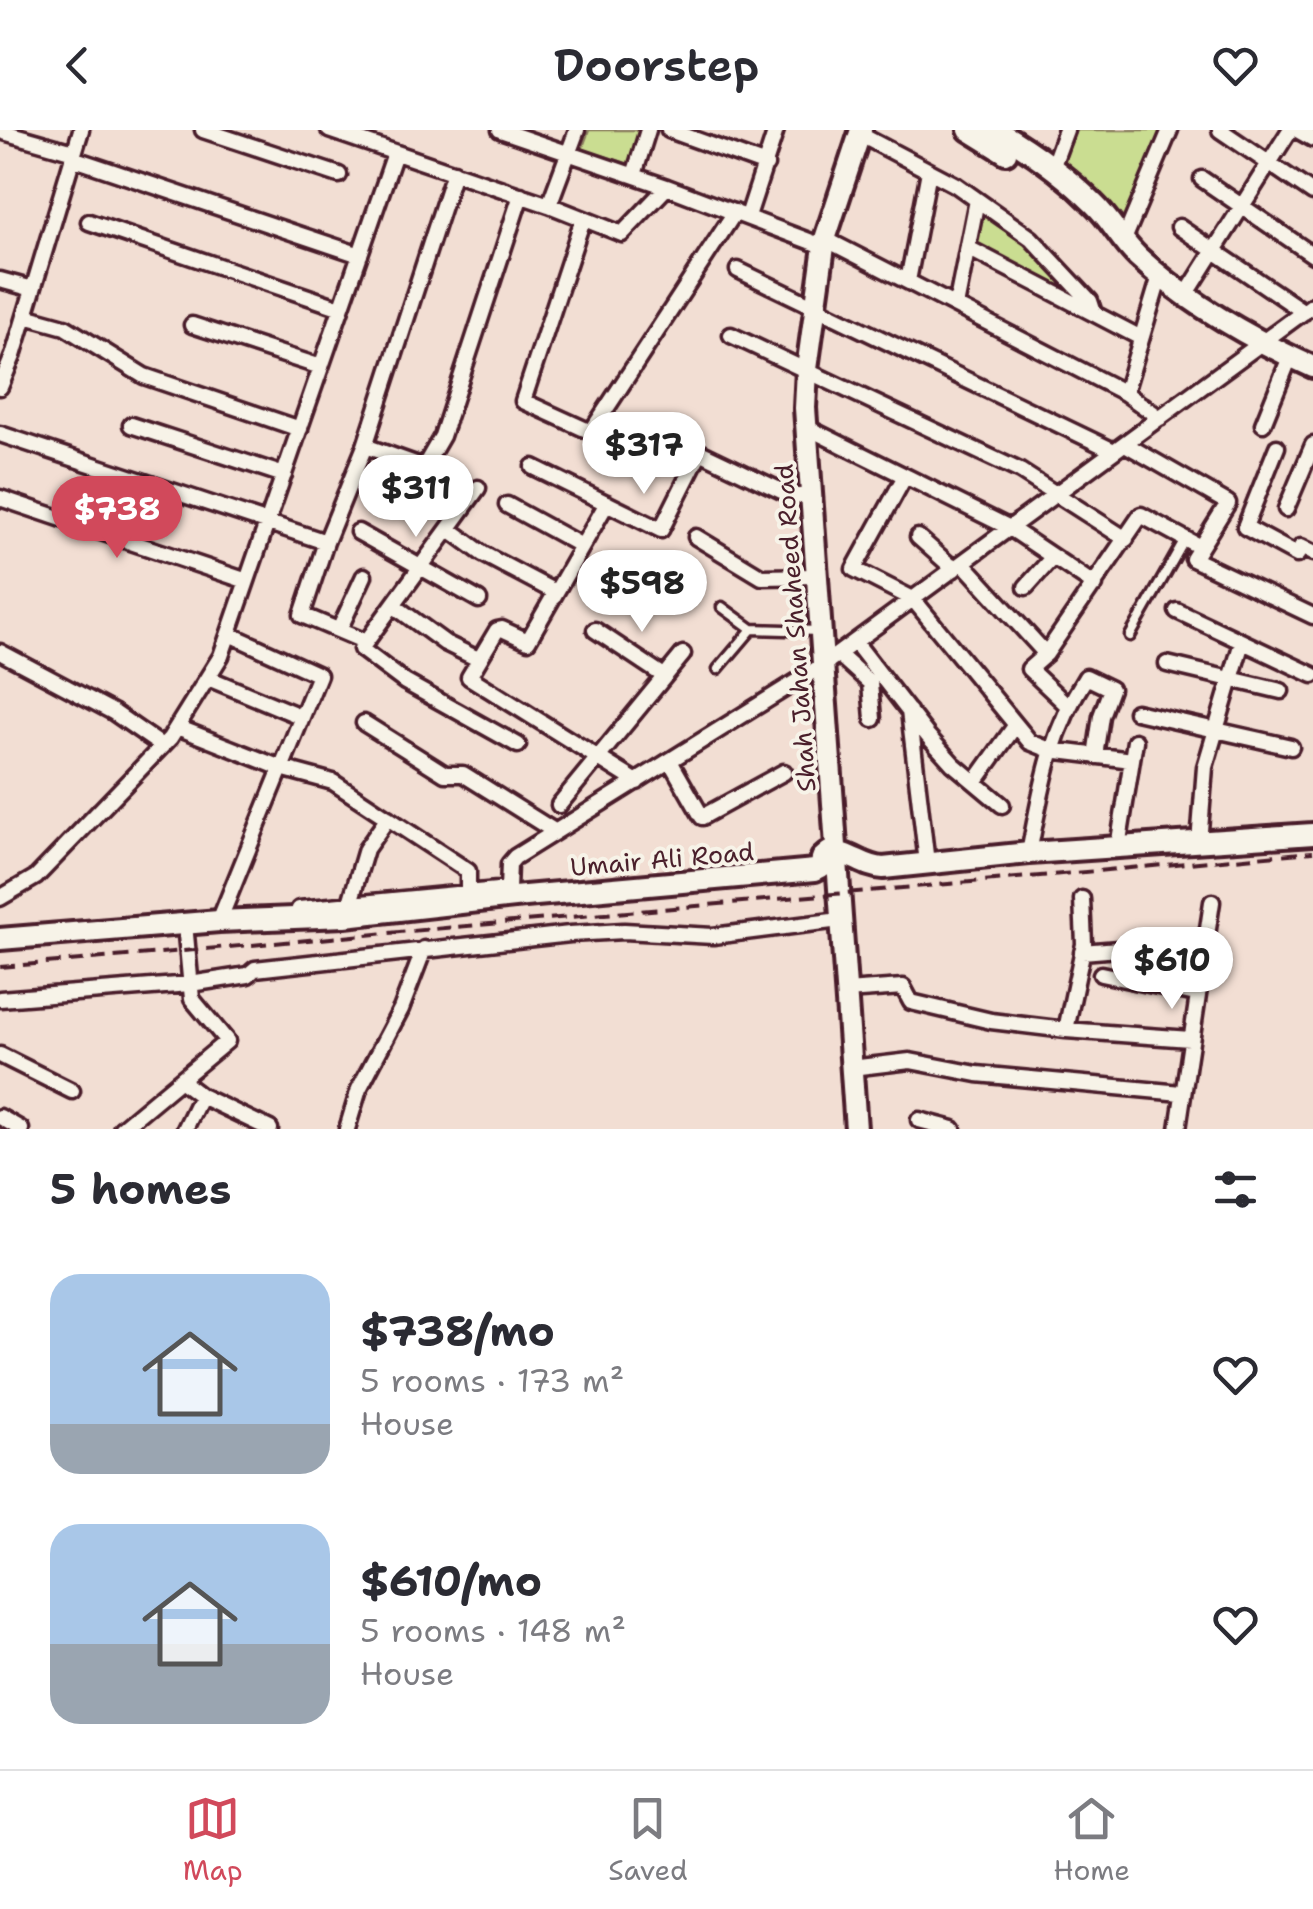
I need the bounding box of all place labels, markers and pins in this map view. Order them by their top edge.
pin: $317 [585,412,703,497]
pin: $311 [357,455,475,540]
pin: $738 [58,476,176,561]
pin: $598 [583,550,701,635]
pin: $610 [1113,927,1231,1012]

